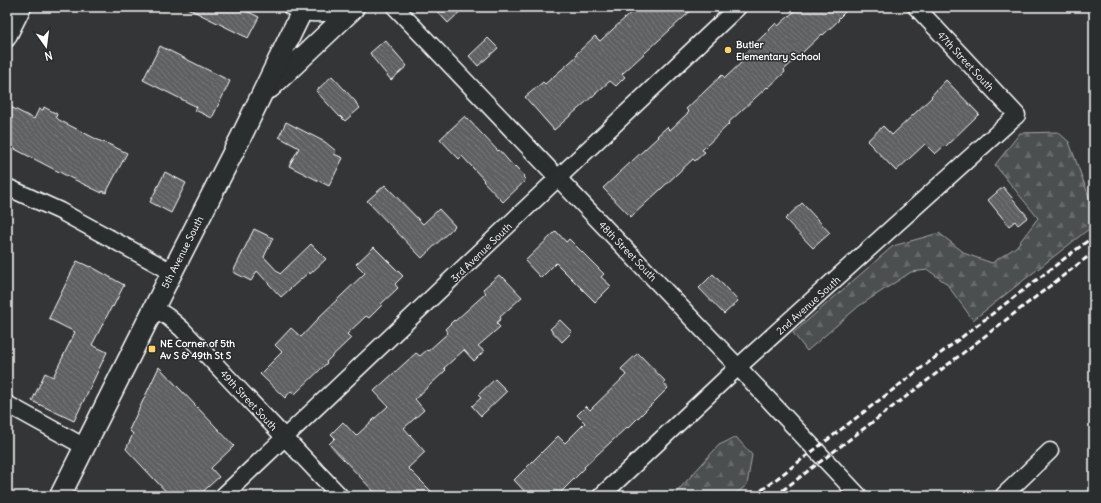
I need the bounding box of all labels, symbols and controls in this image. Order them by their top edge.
north arrow [26,26,66,66]
street label: 47th Street South [935,29,997,94]
place label: Butler Elementary School [736,38,821,63]
marker: Butler Elementary School [723,45,733,55]
text: N [43,48,54,63]
street label: 5th Avenue South [159,214,206,291]
street label: 48th Street South [596,219,660,284]
street label: 3rd Avenue South [448,220,515,285]
street label: 2nd Avenue South [774,273,843,338]
place label: NE Corner of 5th Av S & 49th St S [160,337,235,362]
marker: NE Corner of 5th Av S & 49th St S [147,344,157,354]
street label: 49th Street South [217,367,280,434]

